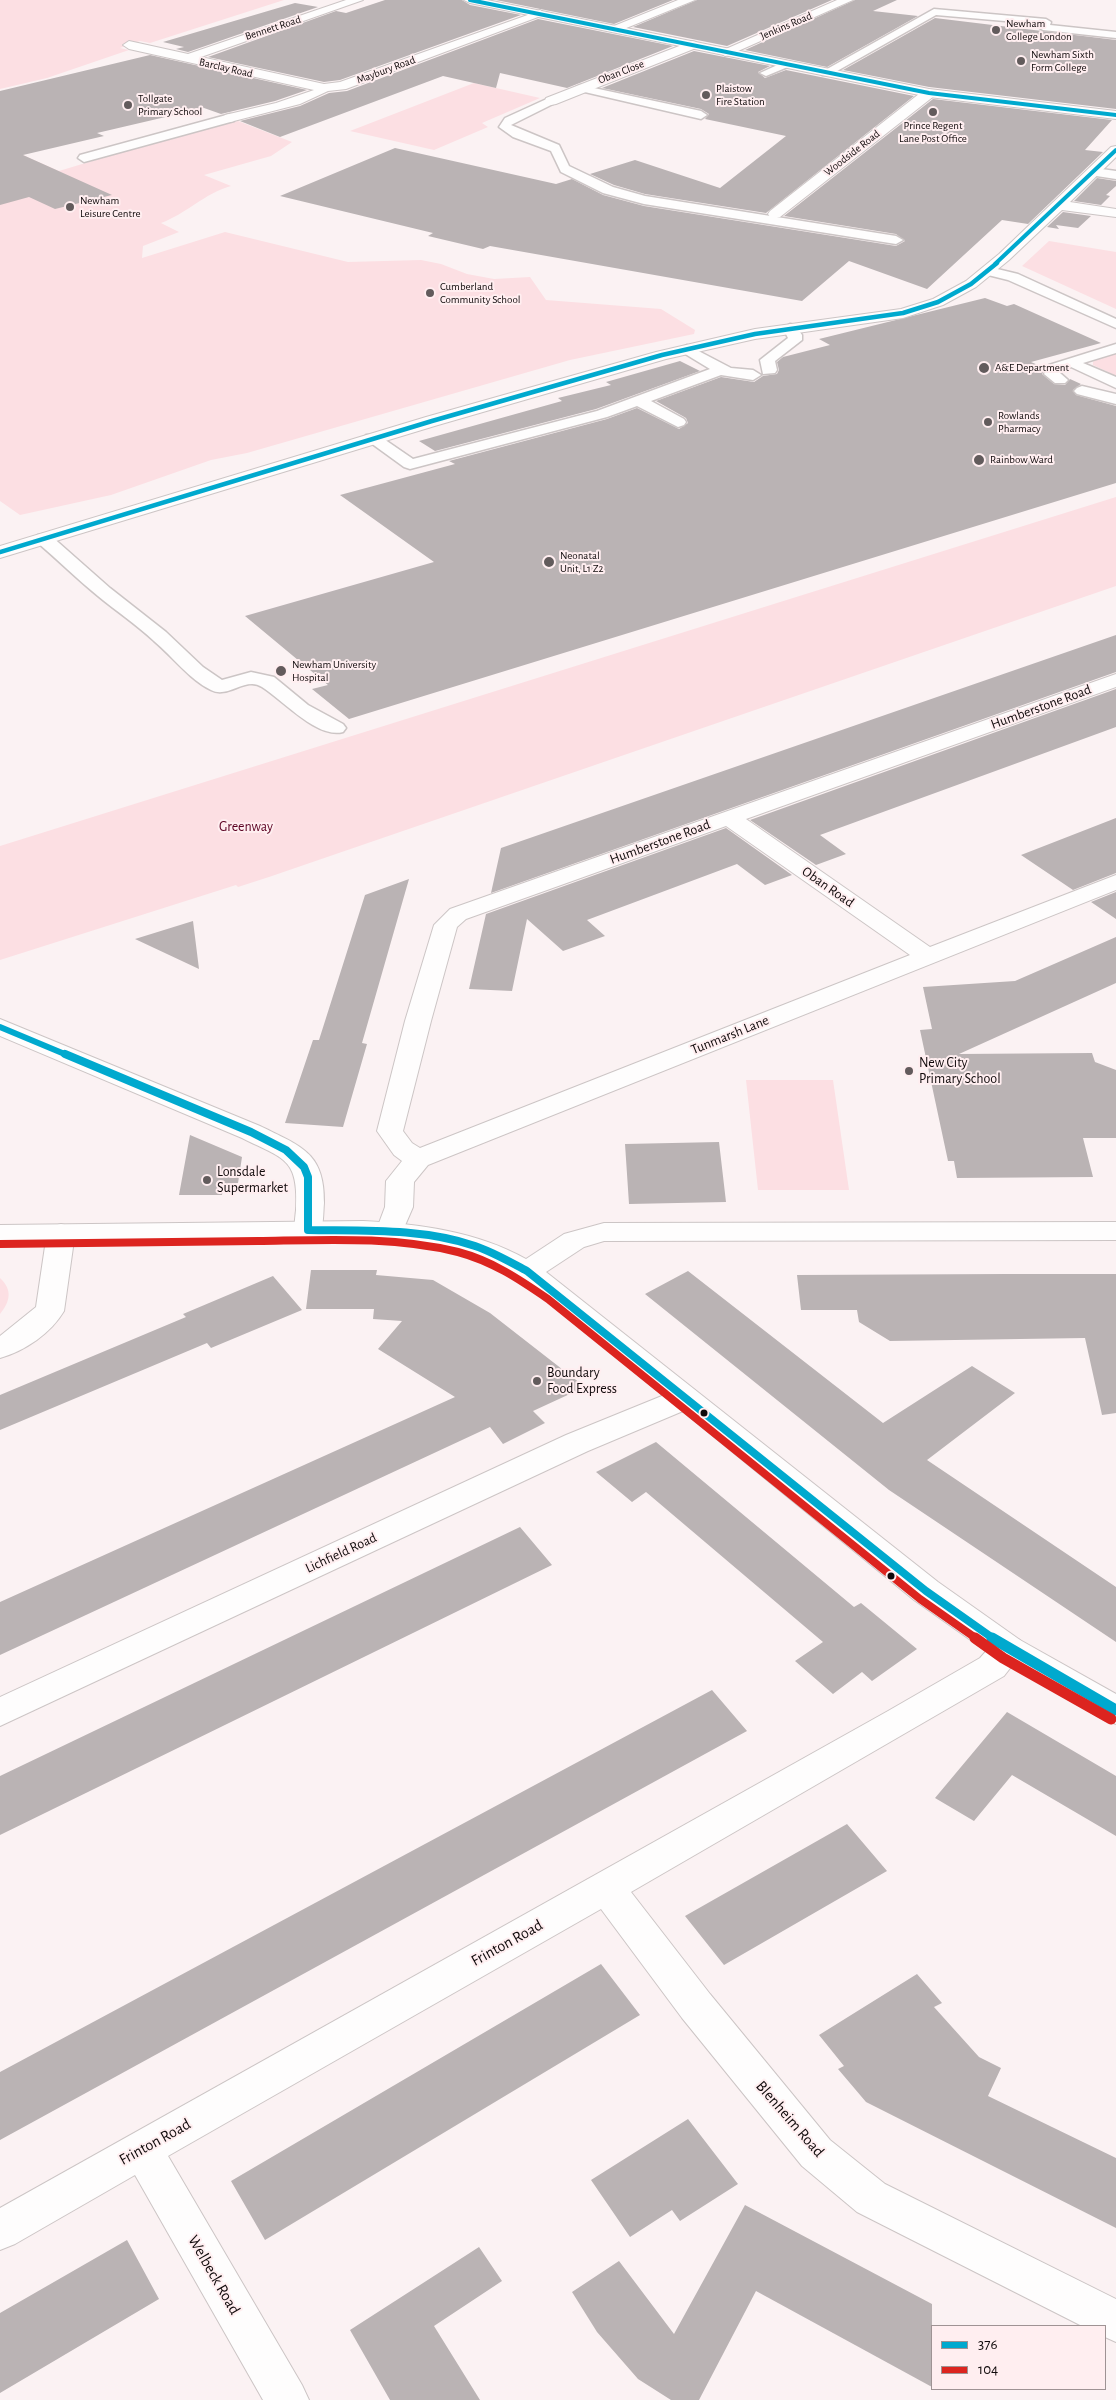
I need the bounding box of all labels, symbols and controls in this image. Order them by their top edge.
street label: Jenkins Road [758,9,814,43]
street label: Bennett Road [243,13,303,43]
place label: Newham College London [1006,17,1072,43]
marker: Newham College London [990,24,1002,36]
place label: Newham Sixth Form College [1031,48,1094,74]
street label: Maybury Road [355,53,417,87]
street label: Barclay Road [198,55,254,81]
marker: Newham Sixth Form College [1015,55,1027,67]
street label: Oban Close [596,57,646,87]
place label: Plaistow Fire Station [716,82,765,108]
marker: Plaistow Fire Station [700,89,712,101]
place label: Tollgate Primary School [138,92,202,118]
marker: Tollgate Primary School [122,99,134,111]
marker: Prince Regent Lane Post Office [927,106,939,118]
place label: Prince Regent Lane Post Office [899,119,967,145]
street label: Woodside Road [822,127,882,179]
place label: Newham Leisure Centre [80,194,141,220]
marker: Newham Leisure Centre [64,201,76,213]
place label: Cumberland Community School [440,280,521,306]
marker: Cumberland Community School [424,287,436,299]
marker: A&E Department [977,361,991,375]
place label: A&E Department [995,361,1069,375]
place label: Rowlands Pharmacy [998,409,1041,435]
marker: Rowlands Pharmacy [982,416,994,428]
marker: Rainbow Ward [972,453,986,467]
place label: Rainbow Ward [990,453,1053,467]
place label: Neonatal Unit, L1 Z2 [560,549,603,575]
marker: Neonatal Unit, L1 Z2 [542,555,556,569]
place label: Newham University Hospital [292,658,376,684]
marker: Newham University Hospital [274,664,288,678]
street label: Humberstone Road [988,681,1094,733]
street label: Humberstone Road [607,816,713,868]
park label: Greenway [219,819,273,835]
street label: Oban Road [799,863,857,911]
street label: Tunmarsh Lane [689,1012,771,1058]
place label: New City Primary School [919,1055,1001,1088]
marker: New City Primary School [903,1065,915,1077]
place label: Lonsdale Supermarket [217,1164,288,1196]
marker: Lonsdale Supermarket [201,1174,213,1186]
place label: Boundary Food Express [547,1365,617,1398]
marker: Boundary Food Express [531,1375,543,1387]
unlabelled marker [699,1408,709,1418]
street label: Lichfield Road [303,1529,379,1577]
unlabelled marker [886,1571,896,1581]
street label: Frinton Road [468,1915,546,1971]
street label: Blenheim Road [752,2077,828,2161]
street label: Frinton Road [116,2114,194,2170]
street label: Welbeck Road [184,2232,244,2318]
legend [931,2325,1106,2390]
text: 376 [978,2337,998,2352]
text: 104 [978,2362,998,2377]

